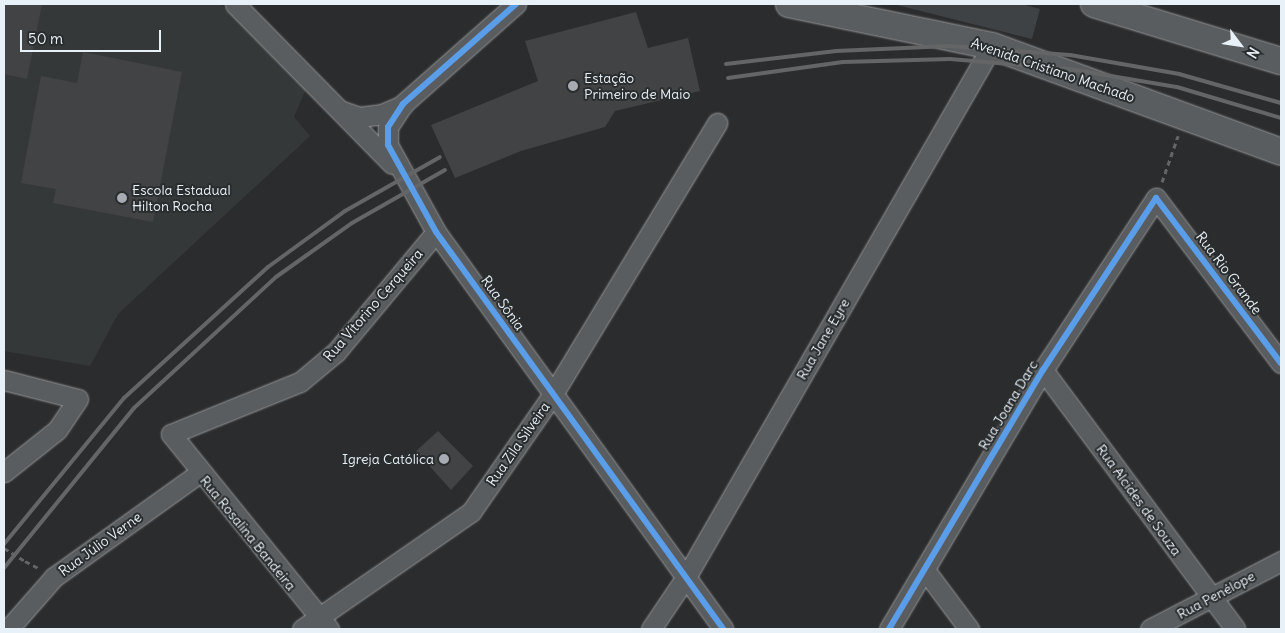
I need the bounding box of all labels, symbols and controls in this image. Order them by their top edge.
scale bar [22,20,164,52]
north arrow [1215,20,1265,70]
text: 50 m [28,29,63,48]
street label: Avenida Cristiano Machado [969,34,1137,106]
text: N [1243,44,1263,62]
place label: Estação Primeiro de Maio [584,70,690,102]
marker: Estação Primeiro de Maio [566,79,580,93]
place label: Escola Estadual Hilton Rocha [132,182,231,214]
marker: Escola Estadual Hilton Rocha [116,192,128,204]
street label: Rua Rio Grande [1193,228,1265,318]
street label: Rua Vítorino Cerqueira [320,246,426,364]
street label: Rua Sônia [478,273,528,333]
street label: Rua Jane Eyre [793,295,853,383]
street label: Rua Joana Darc [975,357,1041,453]
street label: Rua Zila Silveira [483,399,553,489]
street label: Rua Alcides de Souza [1093,441,1185,559]
place label: Igreja Católica [342,451,434,467]
marker: Igreja Católica [438,453,450,465]
street label: Rua Rosalina Bandeira [197,472,299,594]
street label: Rua Júlio Verne [55,508,145,580]
street label: Rua Penélope [1174,567,1258,623]

